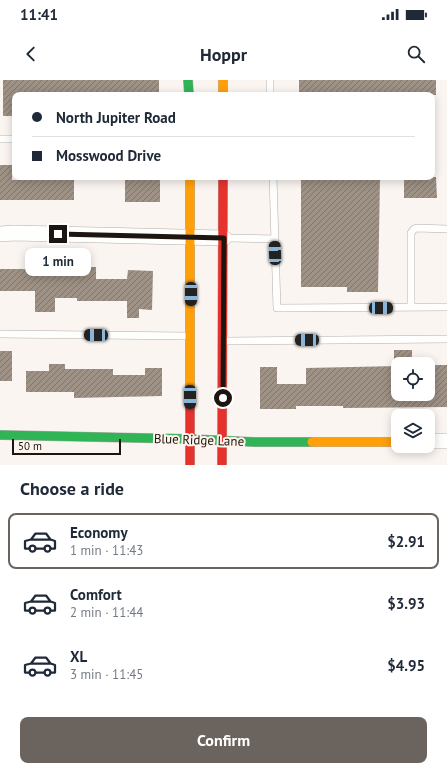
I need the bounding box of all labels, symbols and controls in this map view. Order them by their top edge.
text: 11:41 [20,5,58,24]
icon: back [20,43,42,65]
text: Hoppr [200,43,247,66]
icon: search [405,43,427,65]
text: North Jupiter Road [56,108,176,127]
text: Mosswood Drive [56,146,161,165]
route end [49,225,67,243]
car [269,241,281,265]
callout: 1 min [25,248,91,276]
text: 1 min [42,253,74,270]
car [185,282,197,306]
car [369,302,393,314]
car [84,329,108,341]
car [295,334,319,346]
map controls [391,357,435,453]
button: locate [391,357,435,401]
car [184,385,196,409]
route start [214,389,232,407]
button: layers [391,409,435,453]
street label: Blue Ridge Lane [154,430,244,450]
scale bar [12,437,121,456]
text: 50 m [18,439,42,453]
text: Choose a ride [20,477,124,500]
icon: car [22,523,58,559]
text: Economy [70,523,128,542]
text: $2.91 [387,532,425,551]
text: 1 min · 11:43 [70,542,143,559]
icon: car [22,585,58,621]
text: Comfort [70,585,122,604]
text: $3.93 [387,594,425,613]
text: 2 min · 11:44 [70,604,143,621]
icon: car [22,647,58,683]
text: XL [70,647,87,666]
text: $4.95 [387,656,425,675]
text: 3 min · 11:45 [70,666,143,683]
button: Confirm [20,717,427,763]

